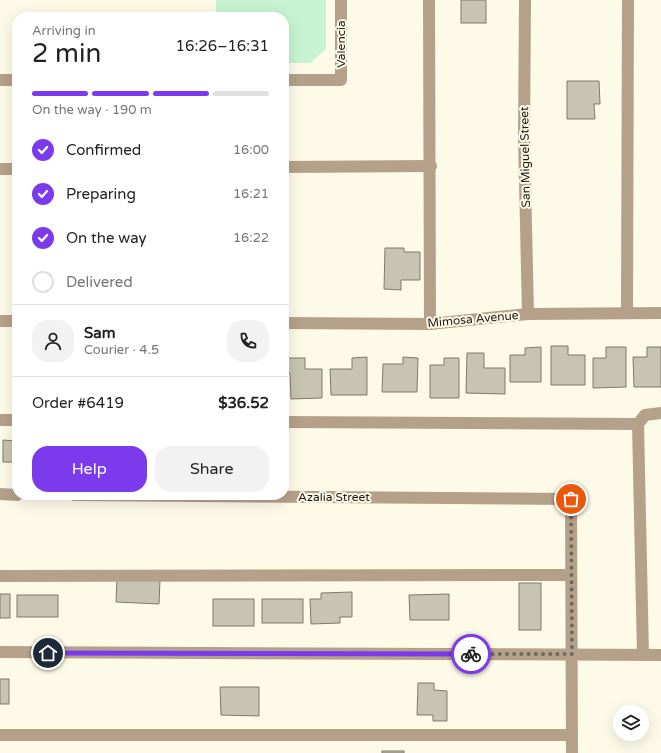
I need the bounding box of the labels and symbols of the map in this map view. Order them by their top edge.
street label: Valencia [334,20,348,68]
street label: San Miguel Street [517,106,533,208]
street label: Mimosa Avenue [427,308,519,330]
pin [554,482,588,516]
street label: Azalia Street [298,490,370,504]
courier [451,634,491,674]
pin [31,636,65,670]

